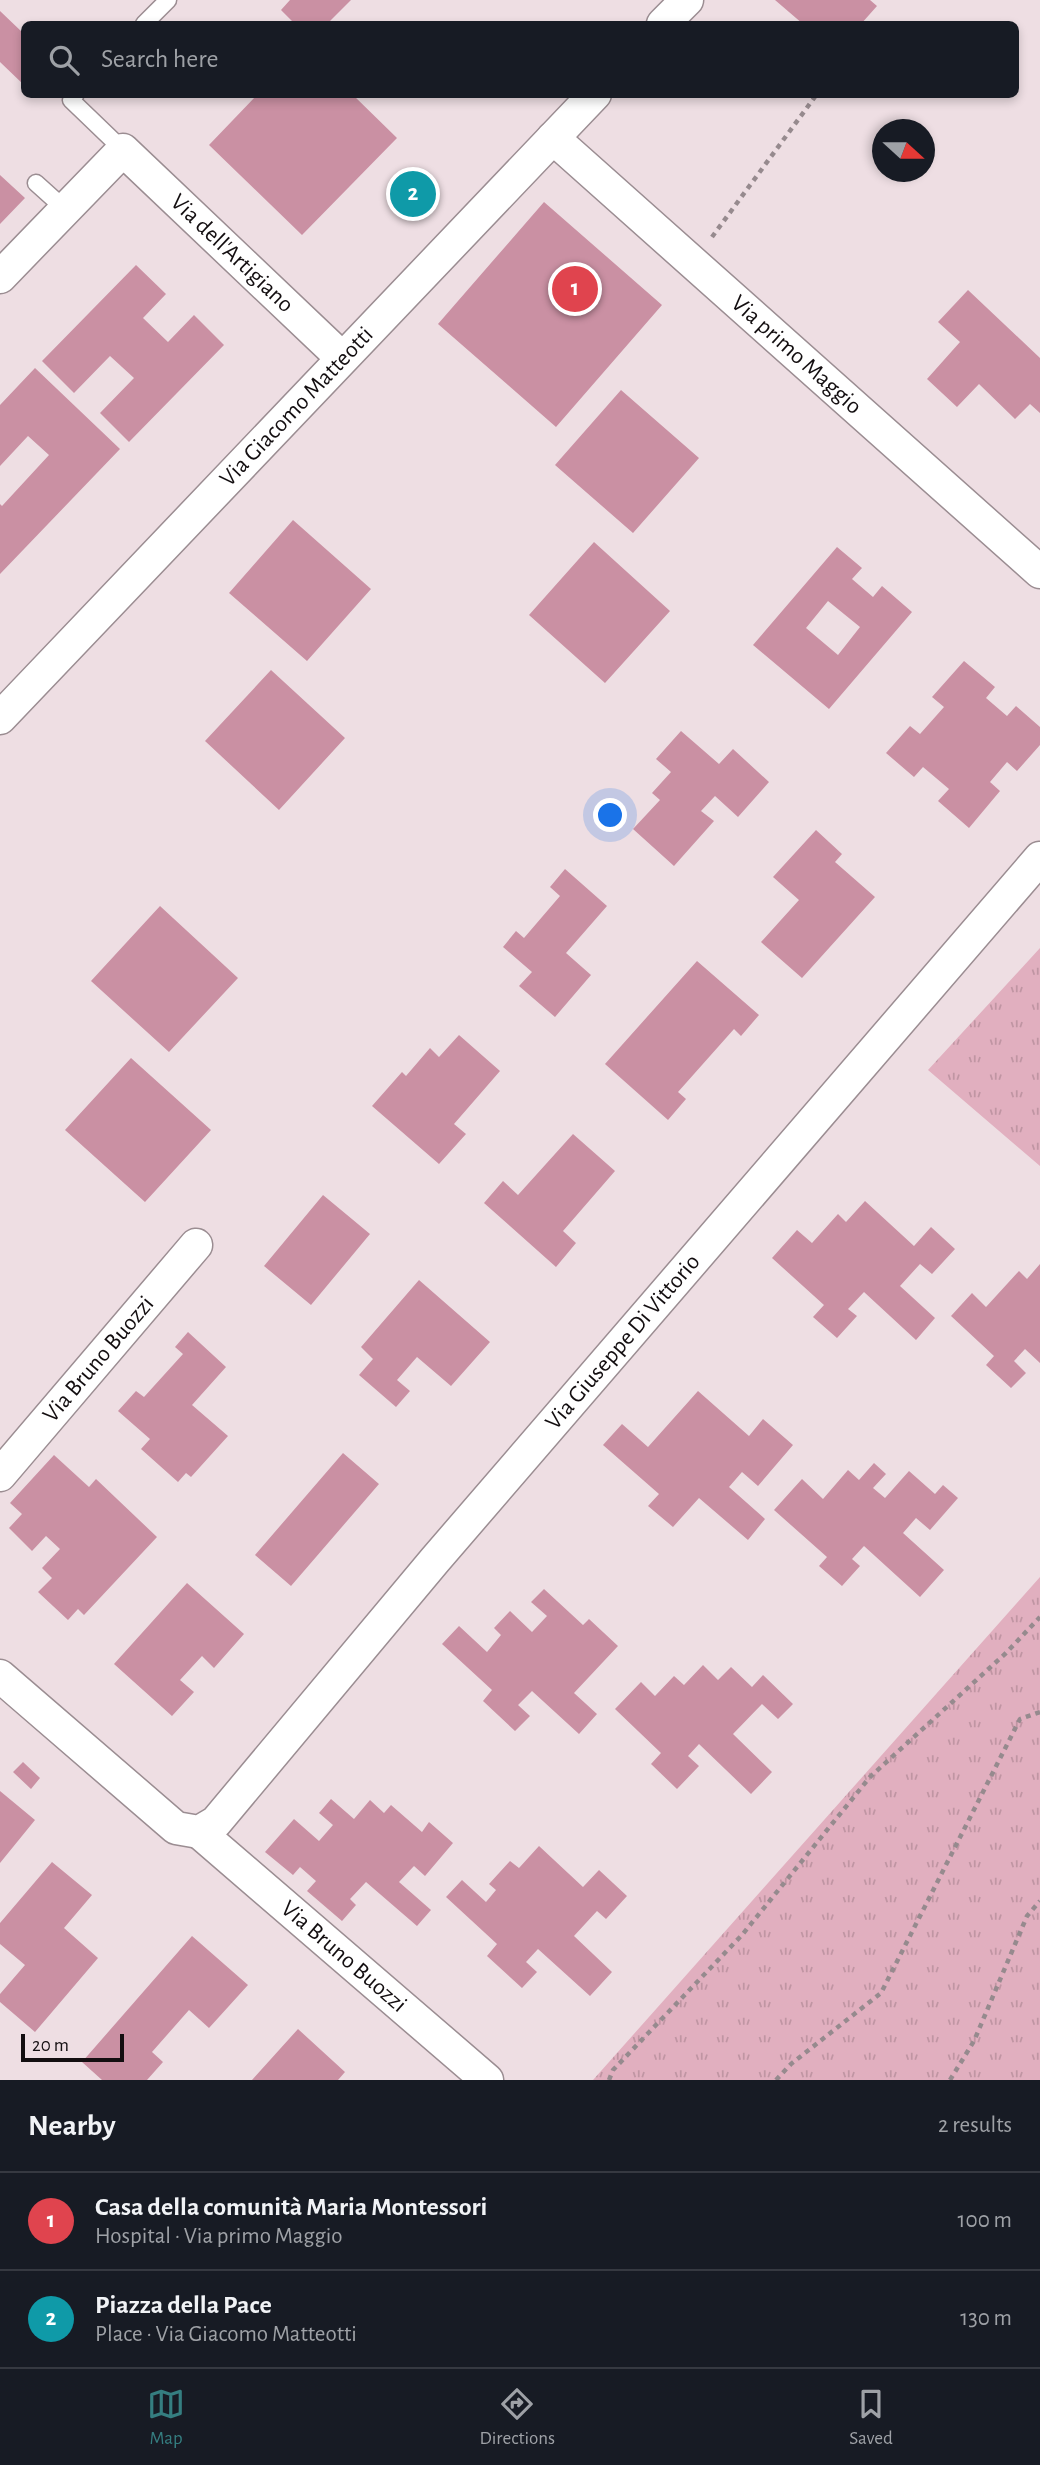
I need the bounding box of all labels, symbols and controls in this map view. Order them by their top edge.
search box [21,21,1019,98]
icon: search [45,41,83,79]
text: Search here [101,46,219,72]
north arrow [872,119,935,182]
pin: 2 [390,168,436,220]
street label: Via dell'Artigiano [166,190,298,317]
pin: 1 [552,263,598,315]
street label: Via primo Maggio [727,291,866,419]
street label: Via Giacomo Matteotti [216,322,378,491]
your location [593,798,627,832]
street label: Via Giuseppe Di Vittorio [541,1250,705,1434]
street label: Via Bruno Buozzi [38,1292,159,1427]
street label: Via Bruno Buozzi [276,1896,411,2017]
scale bar [21,2031,124,2063]
text: 20 m [32,2036,69,2055]
text: Nearby [28,2111,116,2141]
text: 2 results [938,2114,1012,2137]
text: Casa della comunità Maria Montessori [95,2194,487,2220]
text: 1 [47,2209,55,2232]
text: 100 m [958,2209,1012,2232]
text: Hospital · Via primo Maggio [95,2225,343,2248]
text: Piazza della Pace [95,2292,272,2318]
text: 2 [46,2307,56,2330]
text: 130 m [960,2307,1012,2330]
text: Place · Via Giacomo Matteotti [95,2323,357,2346]
tab: Map [147,2385,185,2450]
tab: Directions [479,2385,555,2450]
tab: Saved [849,2385,893,2450]

